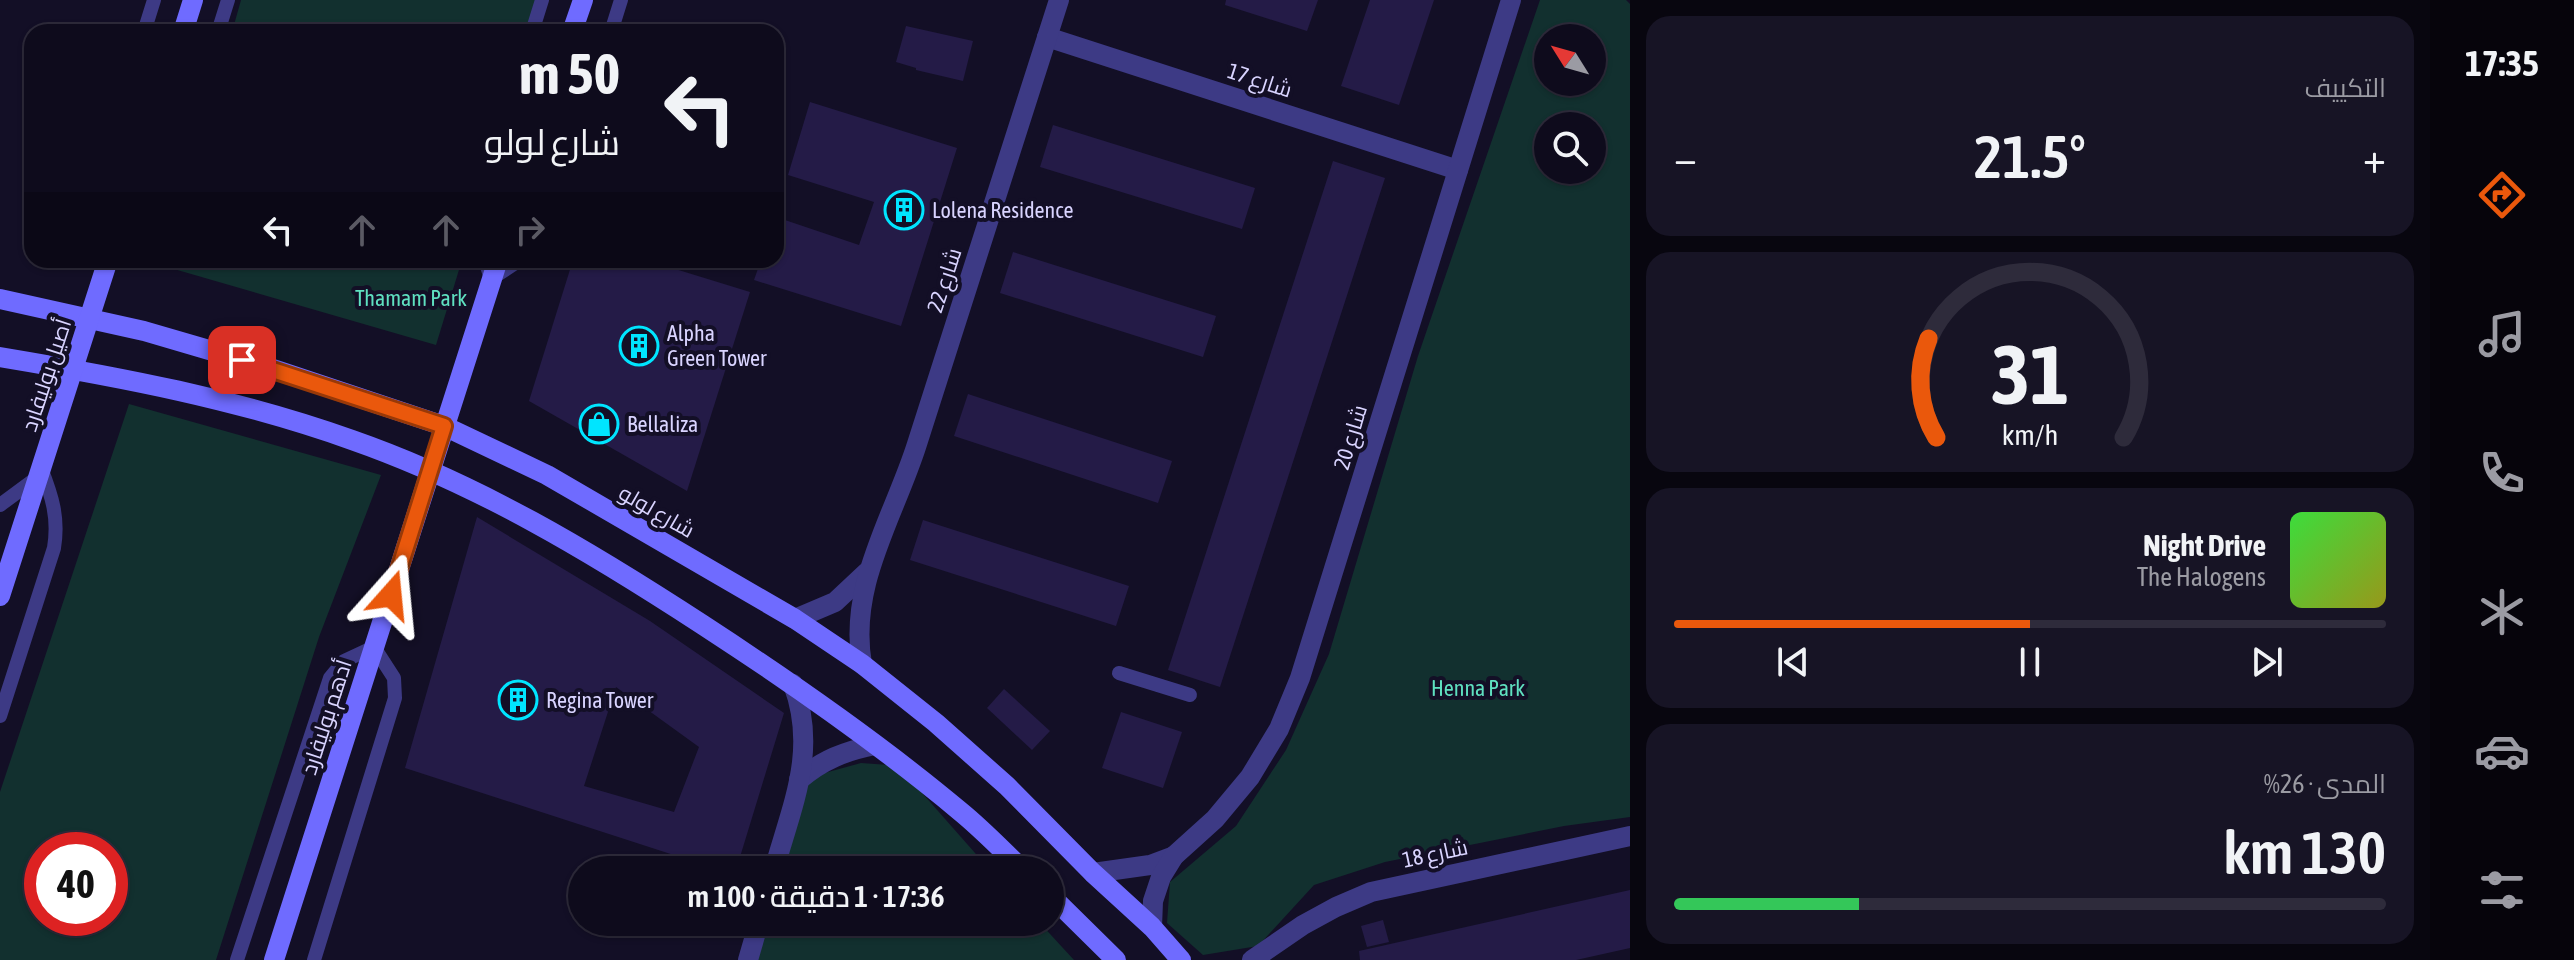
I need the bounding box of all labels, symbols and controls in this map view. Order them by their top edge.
north arrow [1534,24,1606,96]
map controls [1534,24,1606,184]
text: 50 m [519,42,620,106]
text: 17:35 [2465,42,2539,84]
icon: left [648,56,752,160]
street label: شارع 17 [1224,57,1296,105]
text: التكييف [2304,73,2386,103]
button: search [1534,112,1606,184]
text: شارع لولو [484,121,620,163]
text: 21.5° [1974,122,2086,191]
text: − [1674,132,1697,182]
text: + [2363,132,2386,182]
icon: directions [2474,167,2530,223]
building icon: Lolena Residence [883,189,925,231]
place label: Lolena Residence [932,197,1073,223]
icon: left [256,208,300,252]
icon: ahead [340,208,384,252]
icon: ahead [424,208,468,252]
icon: right [508,208,552,252]
street label: شارع 22 [921,244,969,316]
park label: Thamam Park [355,285,467,311]
icon: music [2474,306,2530,362]
street label: أصيل بوليفارد [16,315,77,435]
place label: Alpha Green Tower [667,320,767,371]
building icon: Alpha Green Tower [618,325,660,367]
pin [208,326,276,394]
text: 31 [1991,326,2069,422]
icon: arrive [220,338,264,382]
street label: شارع 20 [1328,401,1374,473]
shop icon: Bellaliza [578,403,620,445]
place label: Bellaliza [627,411,698,437]
text: km/h [2002,418,2058,451]
icon: phone [2474,445,2530,501]
street label: شارع لولو [613,479,700,545]
text: Night Drive [2143,528,2266,562]
position arrow [349,553,433,637]
text: The Halogens [2137,562,2266,592]
icon: climate [2474,584,2530,640]
icon: previous [1771,640,1815,684]
icon: pause [2008,640,2052,684]
icon: next [2245,640,2289,684]
street label: أدهم بوليفارد [295,656,360,779]
park label: Henna Park [1431,675,1525,701]
building icon: Regina Tower [497,679,539,721]
place label: Regina Tower [546,687,654,713]
icon: car [2474,723,2530,779]
text: المدى · 26% [2264,769,2386,799]
text: 130 km [2224,818,2386,887]
speed limit sign: 40 [24,832,128,936]
street label: شارع 18 [1400,833,1471,875]
icon: filters [2474,862,2530,918]
text: 17:36 · 1 دقيقة · 100 m [687,879,945,913]

